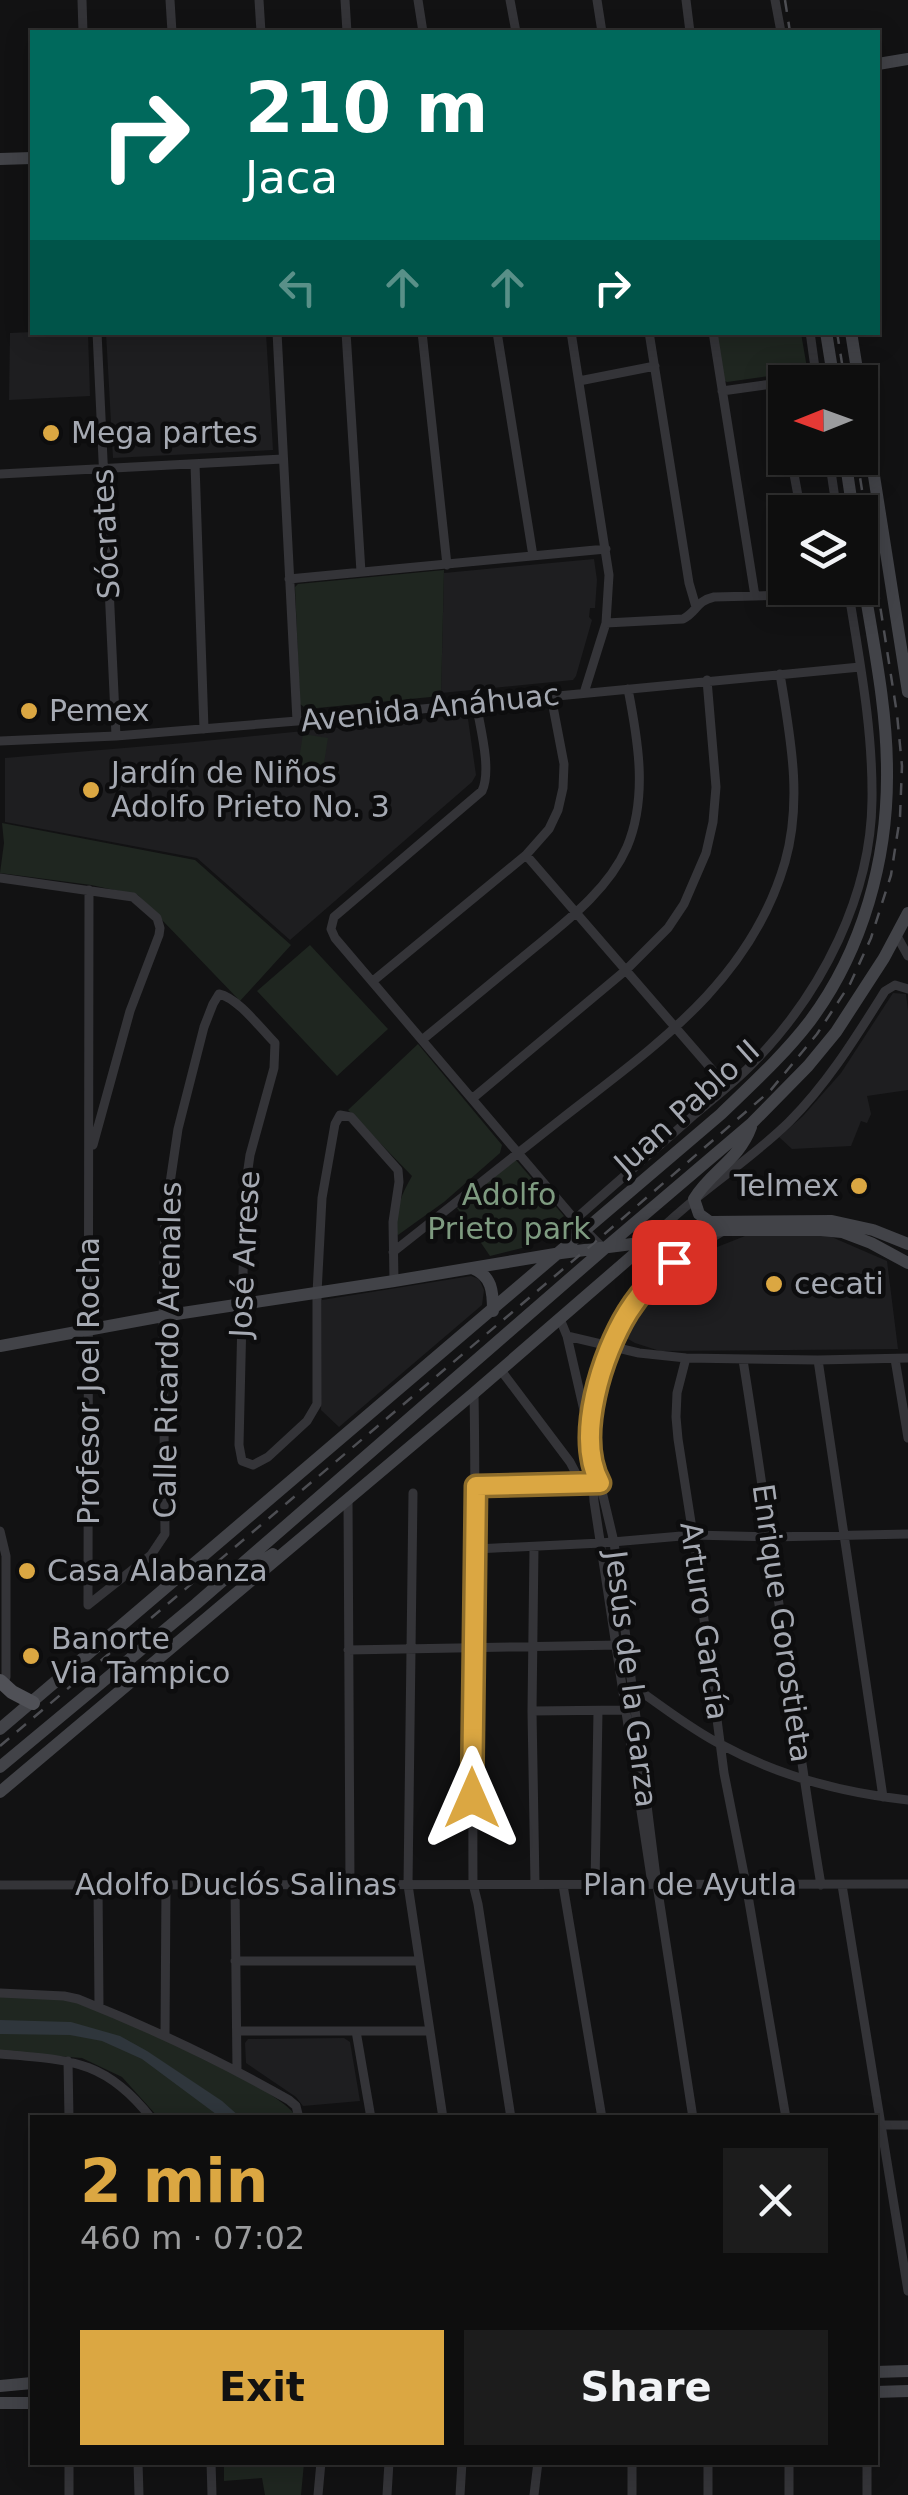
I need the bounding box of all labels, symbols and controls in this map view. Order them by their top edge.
text: 210 m [245,67,488,149]
icon: right [80,70,210,200]
text: Jaca [245,151,338,204]
icon: left [270,260,325,315]
icon: ahead [375,260,430,315]
icon: ahead [480,260,535,315]
icon: right [585,260,640,315]
north arrow [768,365,878,475]
map controls [768,365,878,605]
place label: Mega partes [71,415,258,450]
marker: Mega partes [40,422,62,444]
street label: Sócrates [85,468,126,600]
button: layers [768,495,878,605]
street label: Avenida Anáhuac [299,677,561,739]
place label: Pemex [49,693,149,728]
marker: Pemex [18,700,40,722]
place label: Jardín de Niños Adolfo Prieto No. 3 [109,755,390,824]
marker: Jardín de Niños Adolfo Prieto No. 3 [80,779,102,801]
street label: Juan Pablo II [606,1032,766,1182]
place label: Telmex [733,1168,839,1203]
street label: José Arrese [223,1169,266,1340]
marker: Telmex [848,1175,870,1197]
park label: Adolfo Prieto park [427,1177,591,1246]
street label: Calle Ricardo Arenales [147,1181,188,1519]
pin [632,1220,717,1305]
icon: arrive [647,1235,702,1290]
street label: Profesor Joel Rocha [71,1237,106,1525]
place label: cecati [794,1266,884,1301]
marker: cecati [763,1273,785,1295]
street label: Enrique Gorostieta [746,1482,819,1764]
street label: Arturo García [673,1520,736,1722]
street label: Jesús de la Garza [598,1547,665,1809]
place label: Casa Alabanza [47,1553,268,1588]
marker: Casa Alabanza [16,1560,38,1582]
place label: Banorte Via Tampico [51,1621,230,1690]
marker: Banorte Via Tampico [20,1645,42,1667]
position arrow [420,1746,524,1850]
street label: Adolfo Duclós Salinas [75,1867,397,1902]
street label: Plan de Ayutla [583,1867,797,1902]
text: 2 min [80,2146,268,2216]
button: close [723,2148,828,2253]
text: 460 m · 07:02 [80,2219,305,2257]
button: Exit [80,2330,444,2445]
button: Share [464,2330,828,2445]

